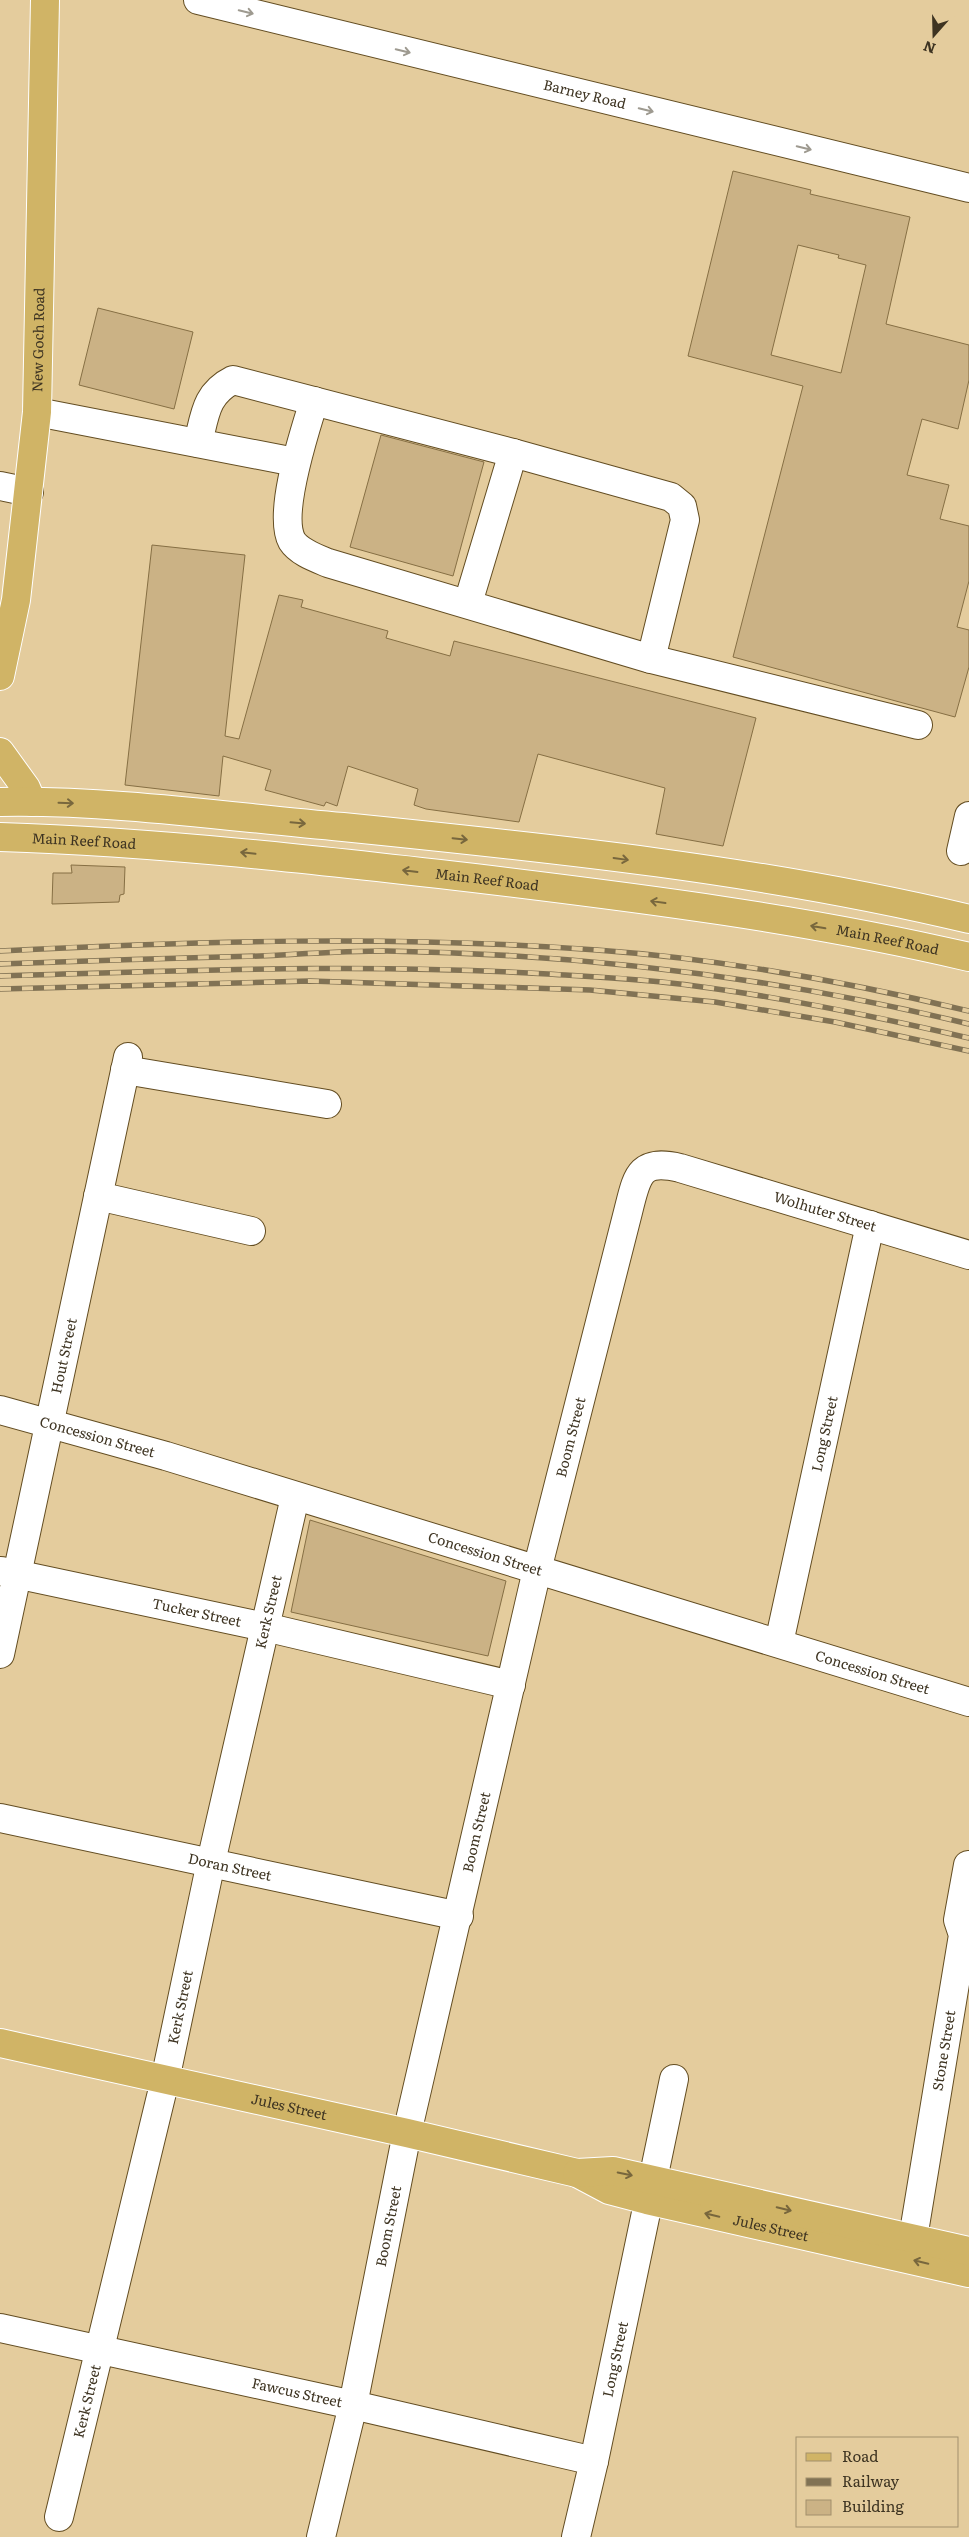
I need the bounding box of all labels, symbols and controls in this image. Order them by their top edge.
one-way arrow [237,8,253,17]
north arrow [909,10,959,60]
text: N [920,37,938,60]
one-way arrow [395,47,411,56]
street label: Barney Road [542,74,629,113]
one-way arrow [638,106,654,115]
one-way arrow [796,144,812,153]
street label: New Goch Road [26,287,48,392]
one-way arrow [58,799,74,808]
one-way arrow [289,818,305,828]
street label: Main Reef Road [31,827,137,853]
one-way arrow [451,834,467,844]
one-way arrow [241,848,257,858]
one-way arrow [612,854,628,864]
street label: Main Reef Road [434,863,541,895]
one-way arrow [402,866,418,876]
one-way arrow [650,897,666,907]
street label: Main Reef Road [834,919,941,959]
one-way arrow [811,922,827,932]
street label: Wolhuter Street [771,1186,879,1236]
street label: Hout Street [45,1316,81,1395]
street label: Boom Street [550,1394,590,1479]
street label: Long Street [806,1394,842,1473]
street label: Concession Street [38,1411,158,1462]
street label: Concession Street [426,1526,545,1580]
street label: Kerk Street [249,1573,286,1651]
street label: Tucker Street [150,1592,244,1631]
street label: Concession Street [813,1644,933,1698]
street label: Boom Street [457,1789,495,1874]
street label: Doran Street [186,1847,274,1885]
street label: Kerk Street [162,1968,197,2046]
street label: Stone Street [926,2008,959,2092]
street label: Jules Street [249,2088,329,2124]
one-way arrow [617,2169,633,2179]
street label: Boom Street [370,2184,405,2268]
one-way arrow [775,2205,791,2214]
street label: Jules Street [731,2209,811,2245]
one-way arrow [704,2210,720,2219]
one-way arrow [914,2257,930,2266]
street label: Long Street [597,2319,632,2399]
street label: Kerk Street [67,2362,105,2440]
street label: Fawcus Street [250,2372,345,2411]
legend [796,2437,959,2527]
text: Road [842,2444,878,2467]
text: Railway [842,2469,900,2492]
text: Building [842,2494,904,2517]

